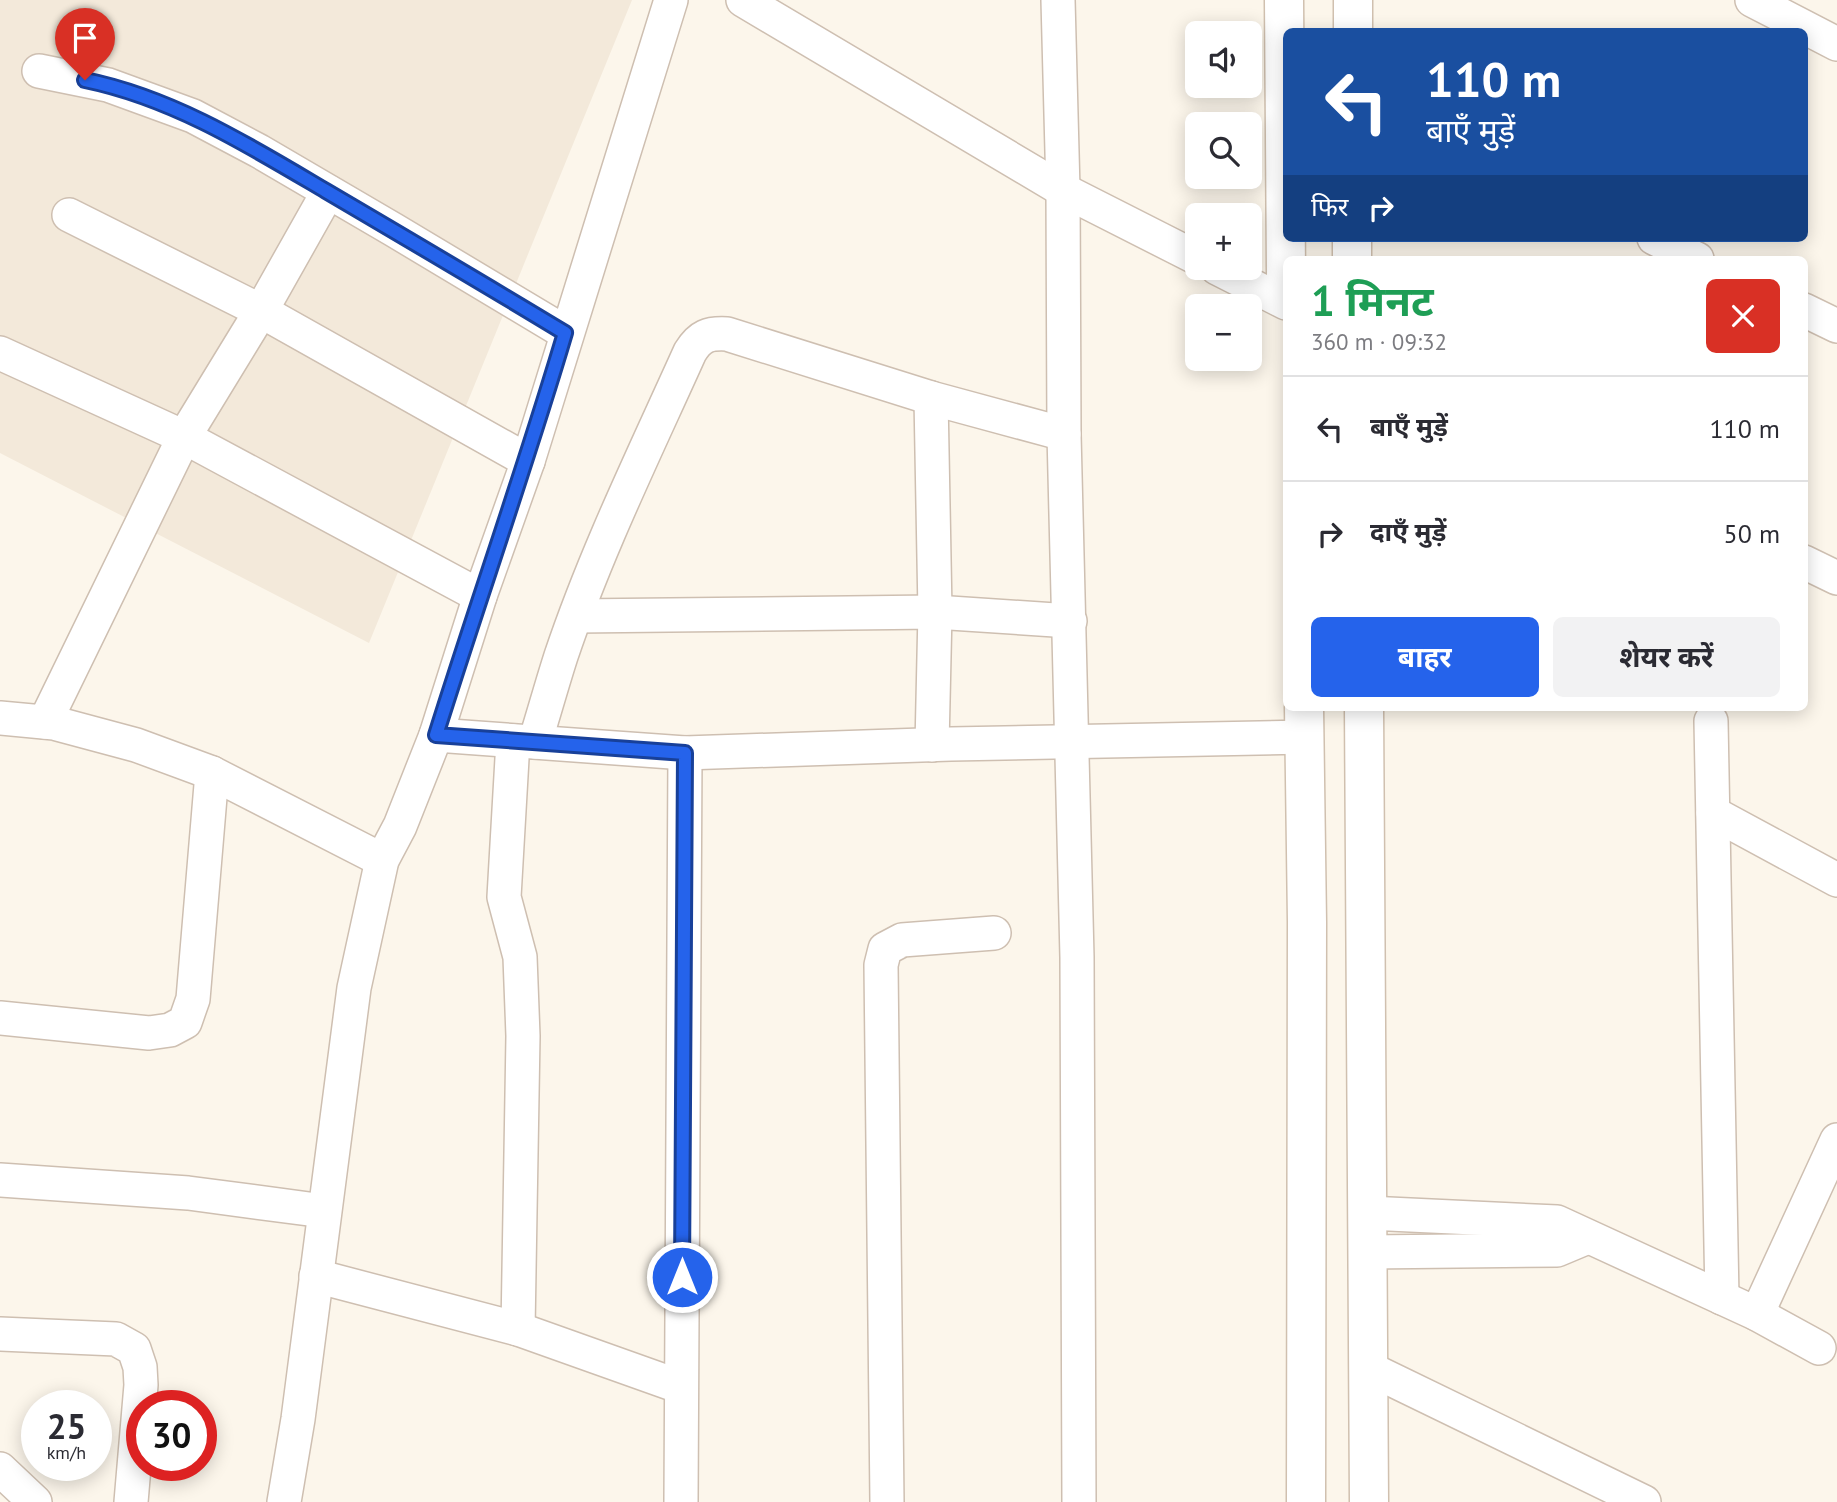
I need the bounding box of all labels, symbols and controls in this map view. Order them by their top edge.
pin [55,8,115,80]
icon: arrive [66,19,104,57]
map controls [1185,21,1262,371]
button: sound [1185,21,1262,98]
text: 110 m [1426,47,1561,111]
icon: left [1311,56,1402,147]
text: बाएँ मुड़ें [1426,109,1515,151]
button: search [1185,112,1262,189]
icon: right [1362,189,1400,227]
text: फिर [1311,190,1348,223]
button: + [1185,203,1262,280]
text: 1 मिनट [1311,273,1434,328]
button: close [1706,279,1780,353]
button: − [1185,294,1262,371]
text: 360 m · 09:32 [1311,327,1447,356]
icon: left [1311,410,1349,448]
text: बाएँ मुड़ें [1370,410,1448,443]
text: 110 m [1709,412,1780,445]
icon: right [1311,515,1349,553]
text: दाएँ मुड़ें [1370,515,1446,548]
text: 50 m [1724,517,1780,550]
button: बाहर [1311,617,1539,697]
button: शेयर करें [1553,617,1780,697]
position arrow [645,1240,719,1314]
speed limit sign: 30 [126,1390,217,1481]
text: 25 [47,1403,86,1449]
text: km/h [47,1441,86,1464]

